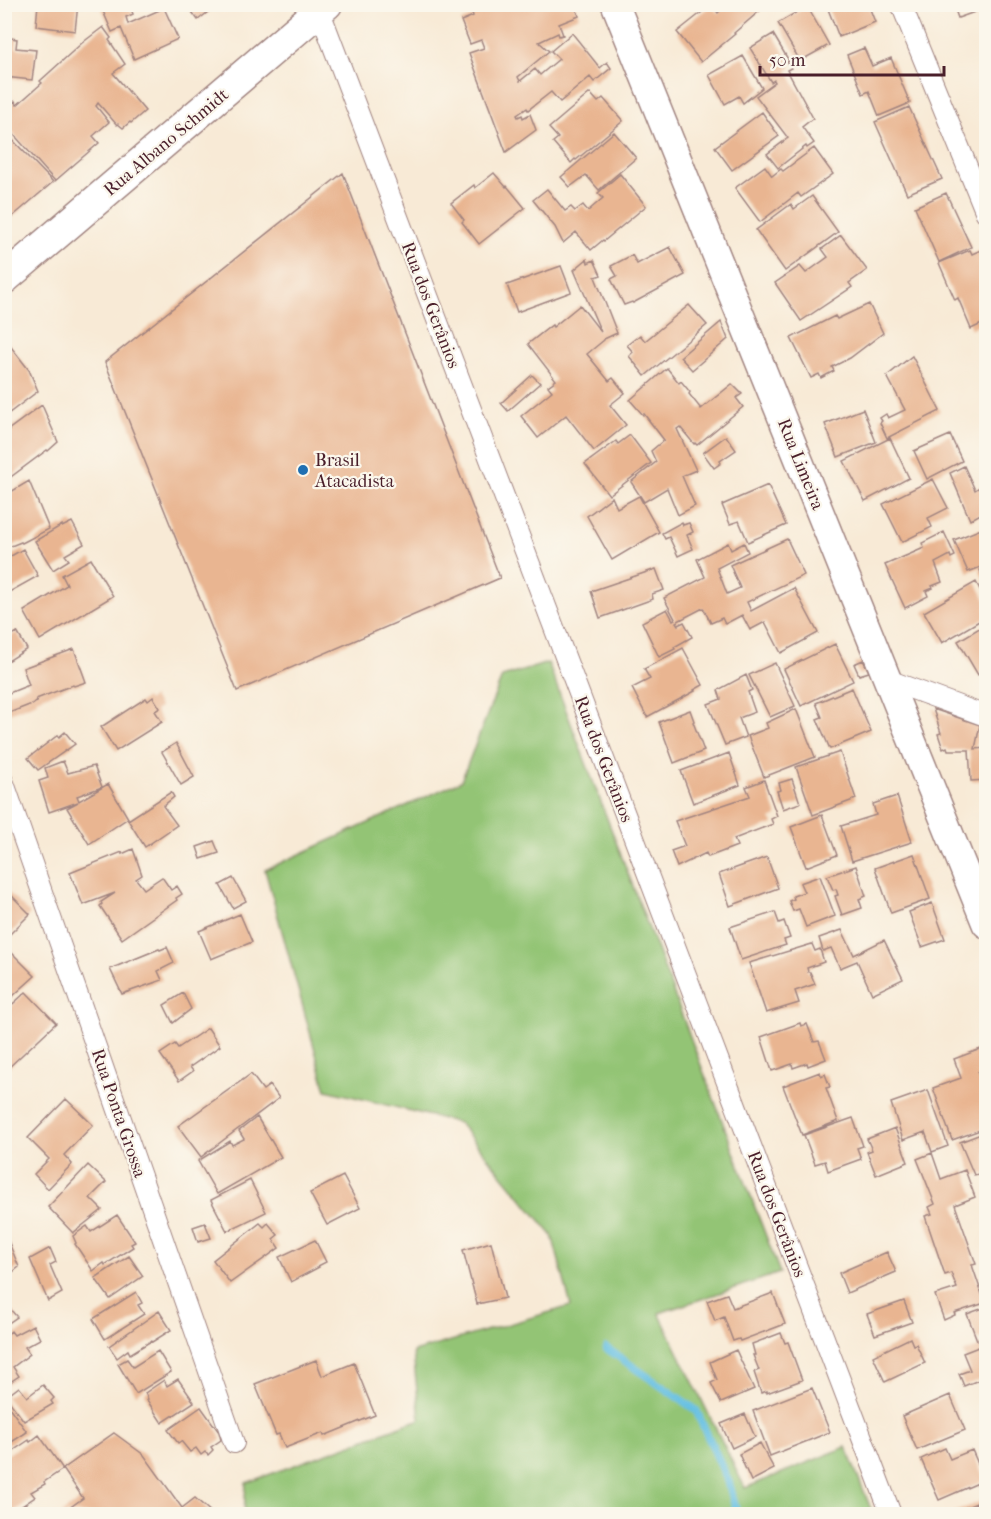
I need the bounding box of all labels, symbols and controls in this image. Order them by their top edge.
scale bar [760,39,944,77]
text: 50 m [769,50,806,71]
street label: Rua Albano Schmidt [100,84,233,201]
street label: Rua dos Gerânios [397,239,464,372]
street label: Rua Limeira [773,416,829,513]
place label: Brasil Atacadista [314,450,395,492]
marker: Brasil Atacadista [296,463,310,477]
street label: Rua dos Gerânios [570,693,637,826]
street label: Rua Ponta Grossa [87,1046,151,1181]
street label: Rua dos Gerânios [743,1148,810,1281]

